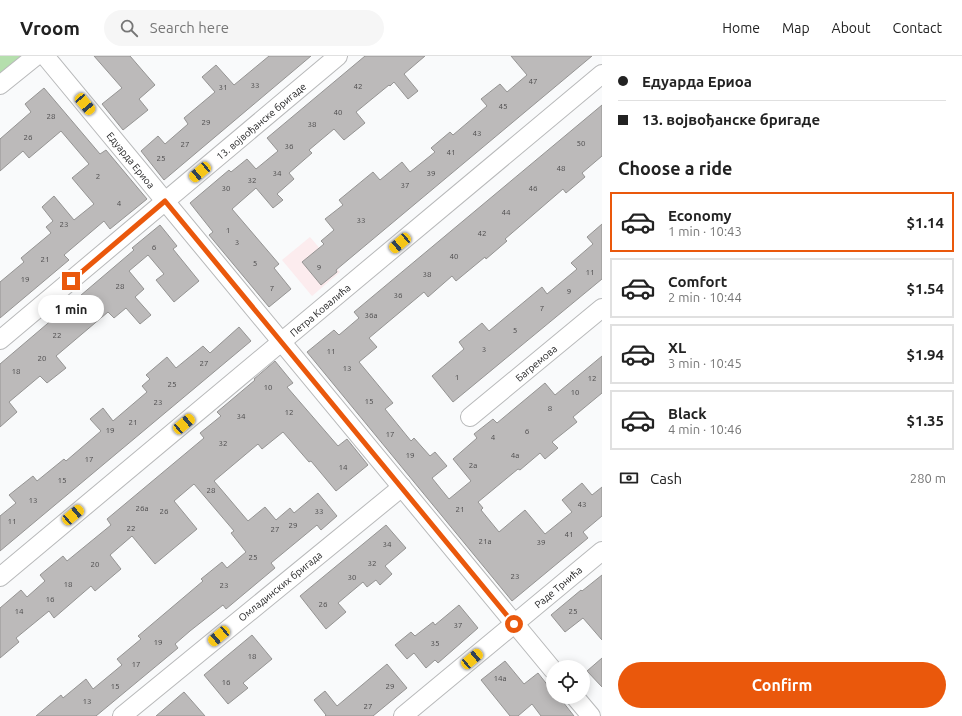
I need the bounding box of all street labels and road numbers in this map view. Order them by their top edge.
street label: 13. војвођанске бригаде [214,81,308,162]
street label: Едуарда Ериоа [105,130,157,191]
street label: Петра Ковалића [288,282,353,339]
street label: Багремова [513,343,559,384]
street label: Омладинских бригада [236,549,324,624]
street label: Раде Трнића [532,564,584,610]

